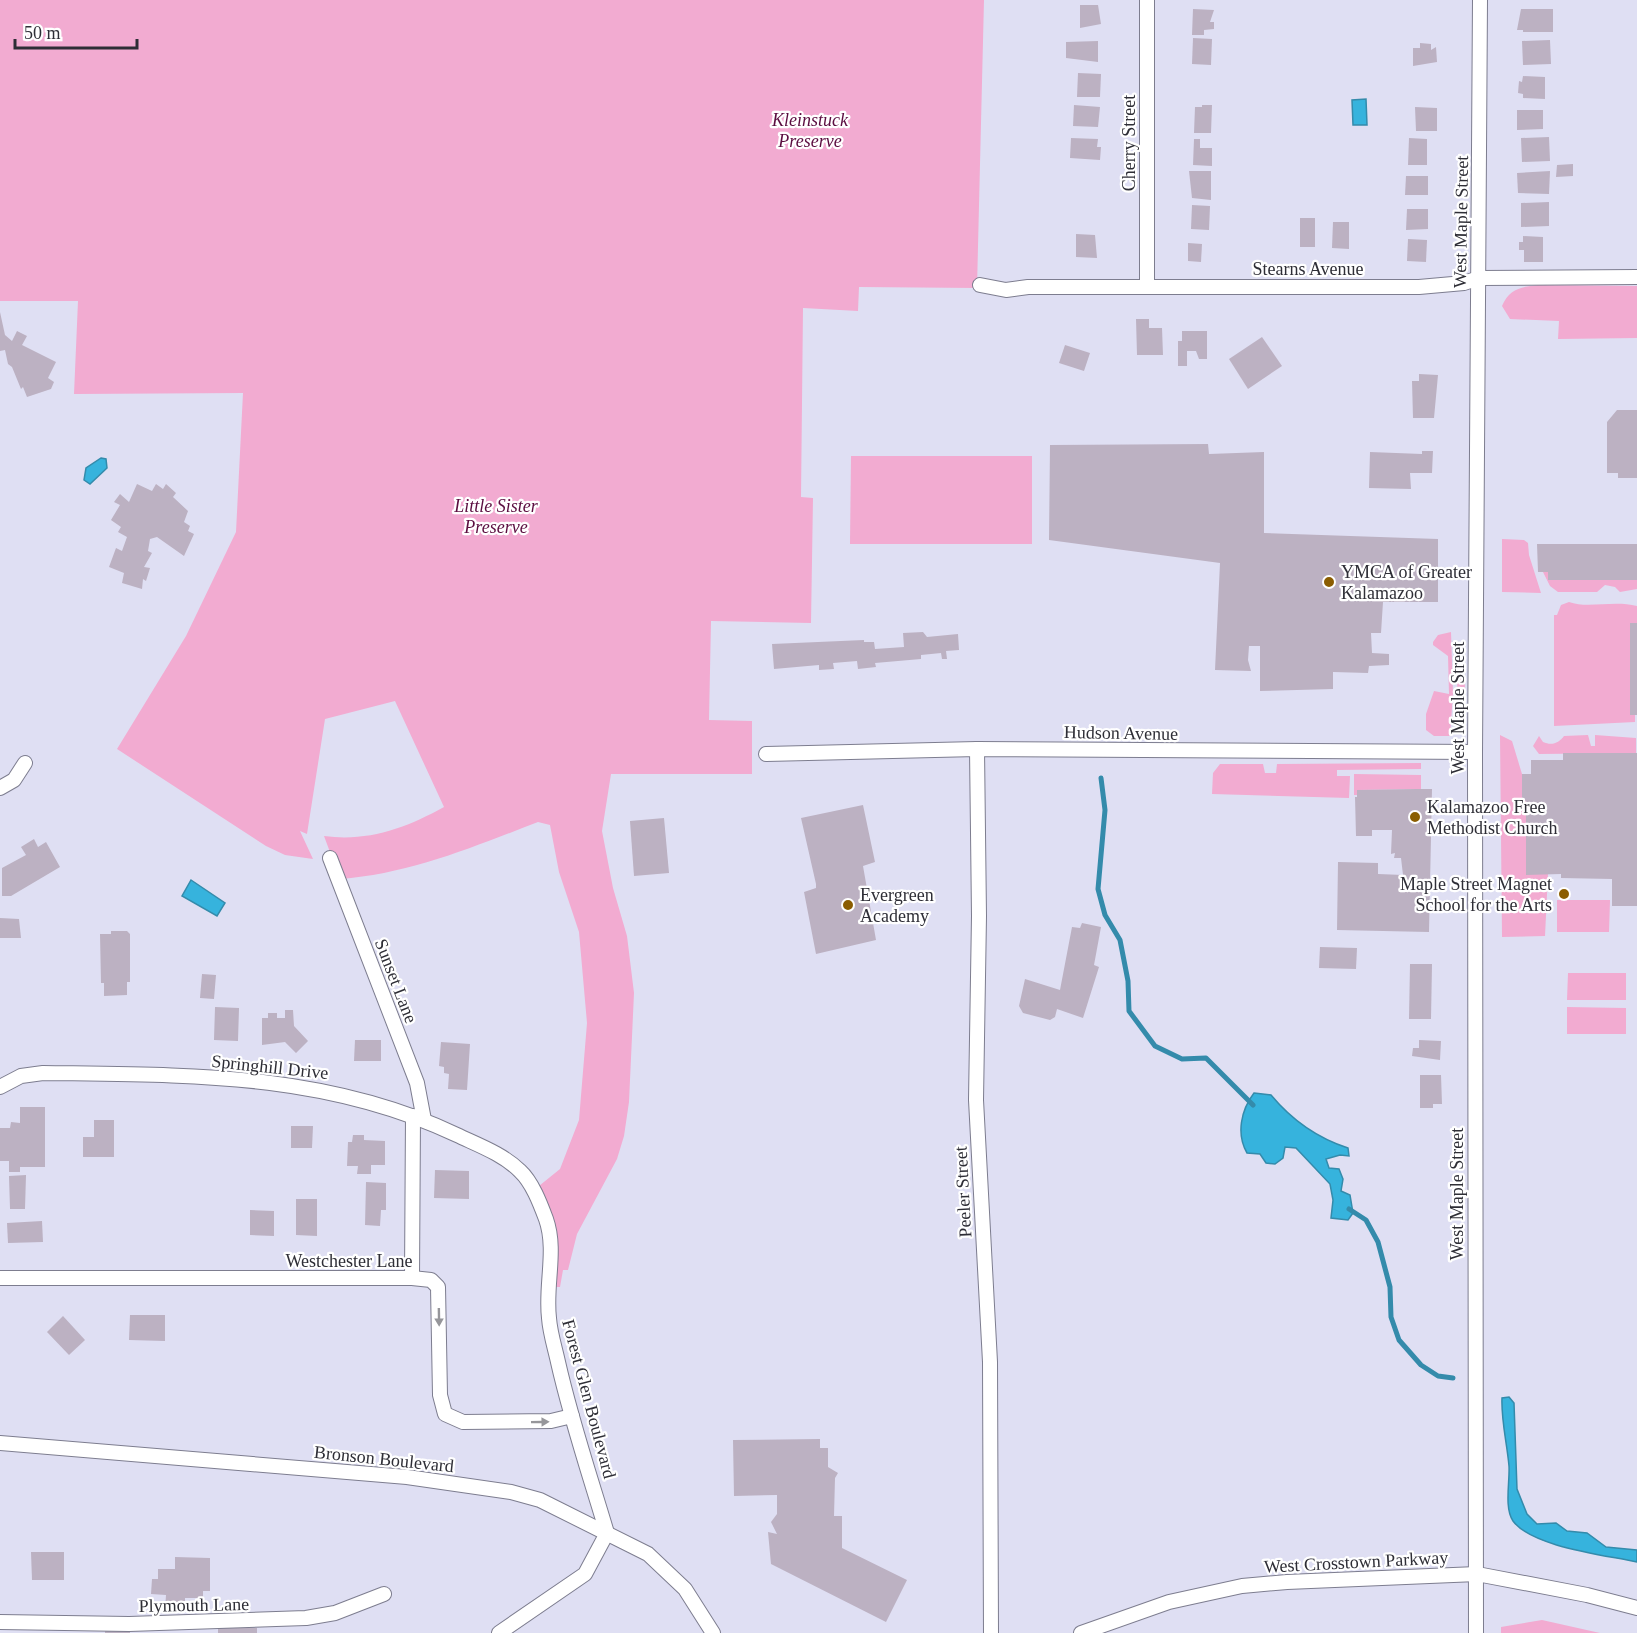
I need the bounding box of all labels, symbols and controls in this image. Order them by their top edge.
scale bar [15,12,136,50]
text: 50 m [24,23,61,43]
street label: Cherry Street [1119,95,1139,191]
park label: Kleinstuck Preserve [771,110,849,151]
street label: West Maple Street [1450,156,1472,288]
street label: Stearns Avenue [1252,259,1364,279]
park label: Little Sister Preserve [453,496,539,537]
place label: YMCA of Greater Kalamazoo [1341,562,1472,603]
marker: YMCA of Greater Kalamazoo [1322,575,1336,589]
street label: West Maple Street [1448,642,1468,774]
street label: Hudson Avenue [1064,722,1178,744]
place label: Kalamazoo Free Methodist Church [1427,797,1558,838]
marker: Kalamazoo Free Methodist Church [1408,810,1422,824]
place label: Maple Street Magnet School for the Arts [1400,874,1552,915]
place label: Evergreen Academy [860,885,934,926]
marker: Maple Street Magnet School for the Arts [1557,887,1571,901]
marker: Evergreen Academy [841,898,855,912]
street label: Sunset Lane [371,936,421,1026]
street label: Springhill Drive [211,1051,329,1083]
street label: West Maple Street [1447,1128,1467,1260]
street label: Peeler Street [951,1146,975,1238]
street label: Westchester Lane [286,1251,413,1271]
one-way arrow [435,1307,444,1326]
street label: Forest Glen Boulevard [558,1317,620,1481]
one-way arrow [531,1417,550,1426]
street label: Bronson Boulevard [313,1442,455,1476]
street label: West Crosstown Parkway [1263,1547,1449,1577]
street label: Plymouth Lane [139,1594,249,1616]

